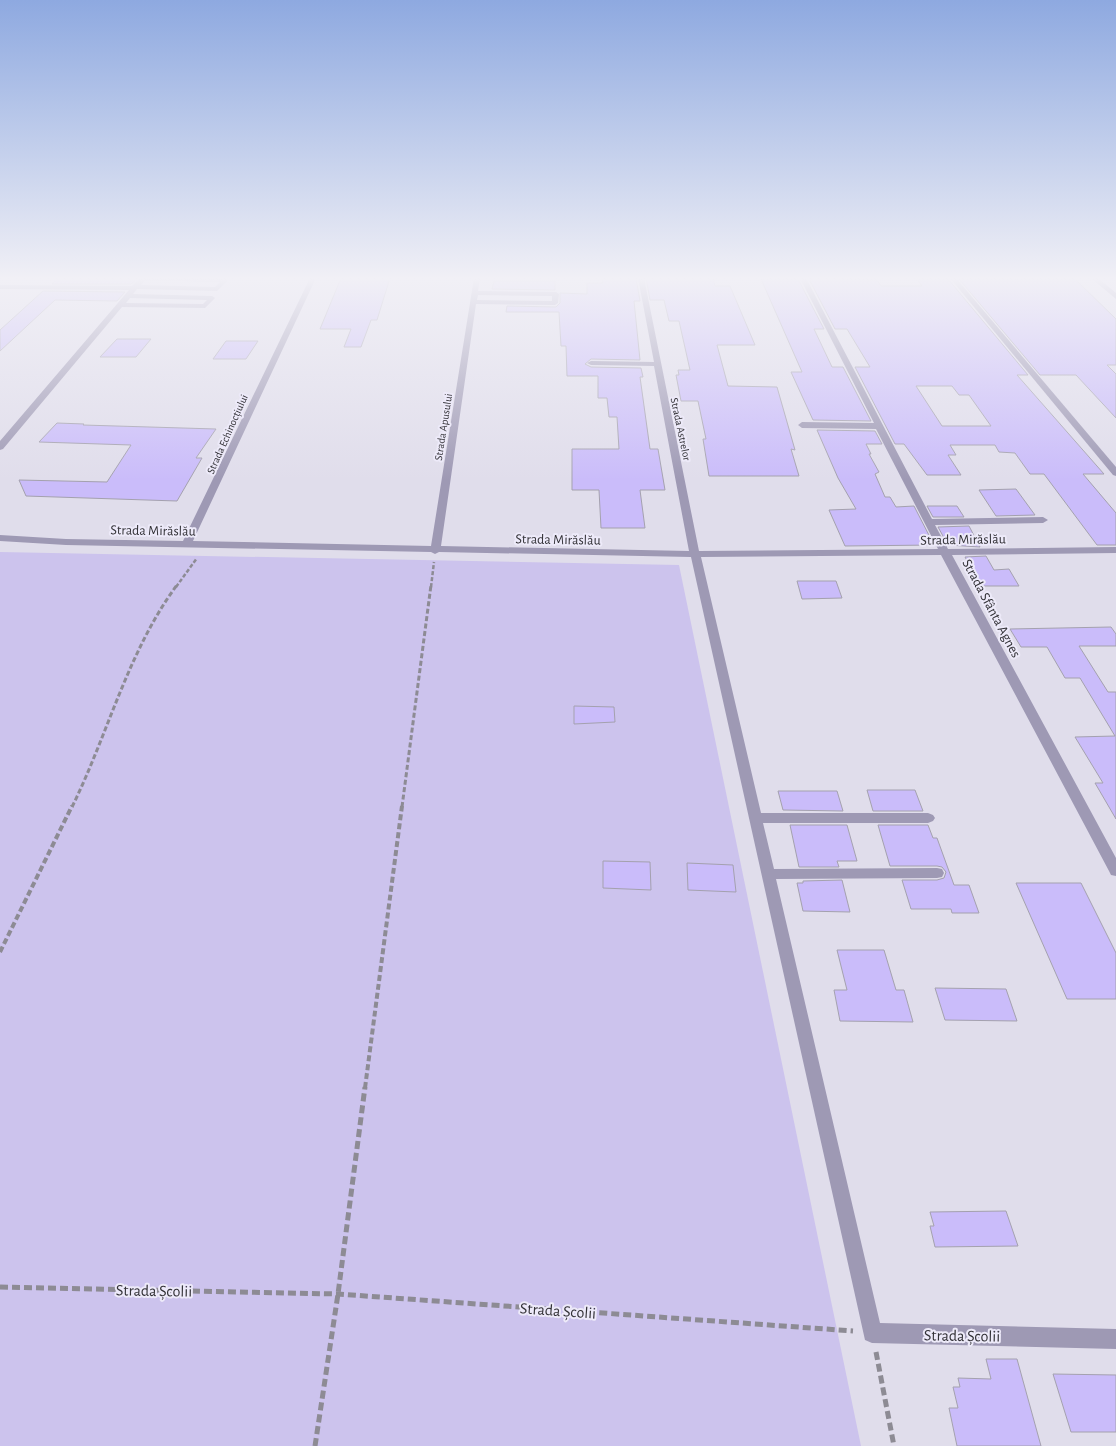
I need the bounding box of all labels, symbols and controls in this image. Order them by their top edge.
street label: Strada Echinocțiului [205,393,251,476]
street label: Strada Apusului [433,393,454,461]
street label: Strada Astrelor [668,397,693,462]
street label: Strada Mirăslău [110,523,196,539]
street label: Strada Mirăslău [515,532,601,548]
street label: Strada Mirăslău [920,532,1006,548]
street label: Strada Sfânta Agnes [959,557,1023,660]
street label: Strada Școlii [116,1282,192,1302]
street label: Strada Școlii [519,1300,597,1324]
street label: Strada Școlii [924,1327,1000,1347]

